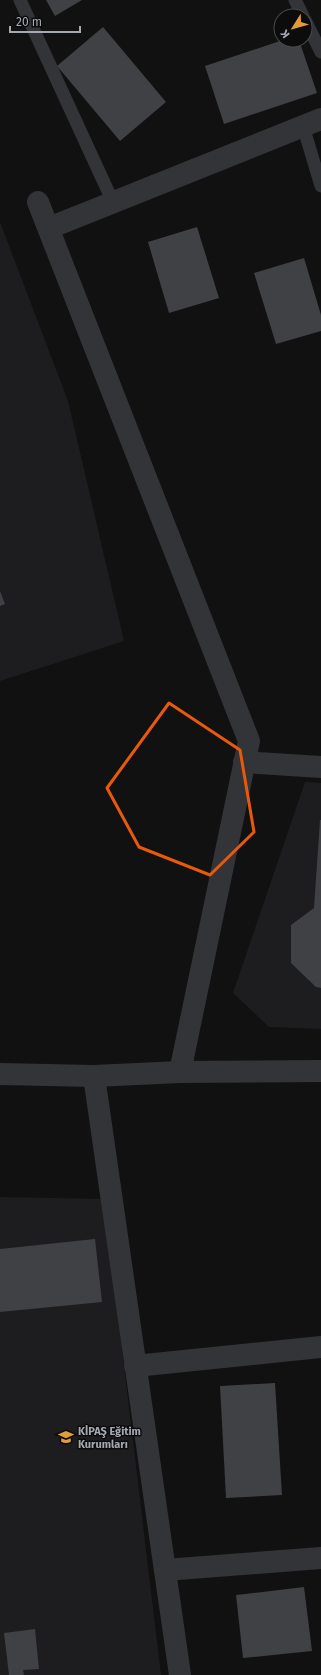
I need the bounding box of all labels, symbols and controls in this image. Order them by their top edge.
scale bar [10,8,80,34]
north arrow [273,8,313,48]
text: 20 m [16,15,42,29]
text: K [278,26,293,40]
place label: KİPAŞ Eğitim Kurumları [78,1425,141,1451]
school or university icon: KİPAŞ Eğitim Kurumları [57,1428,75,1446]

